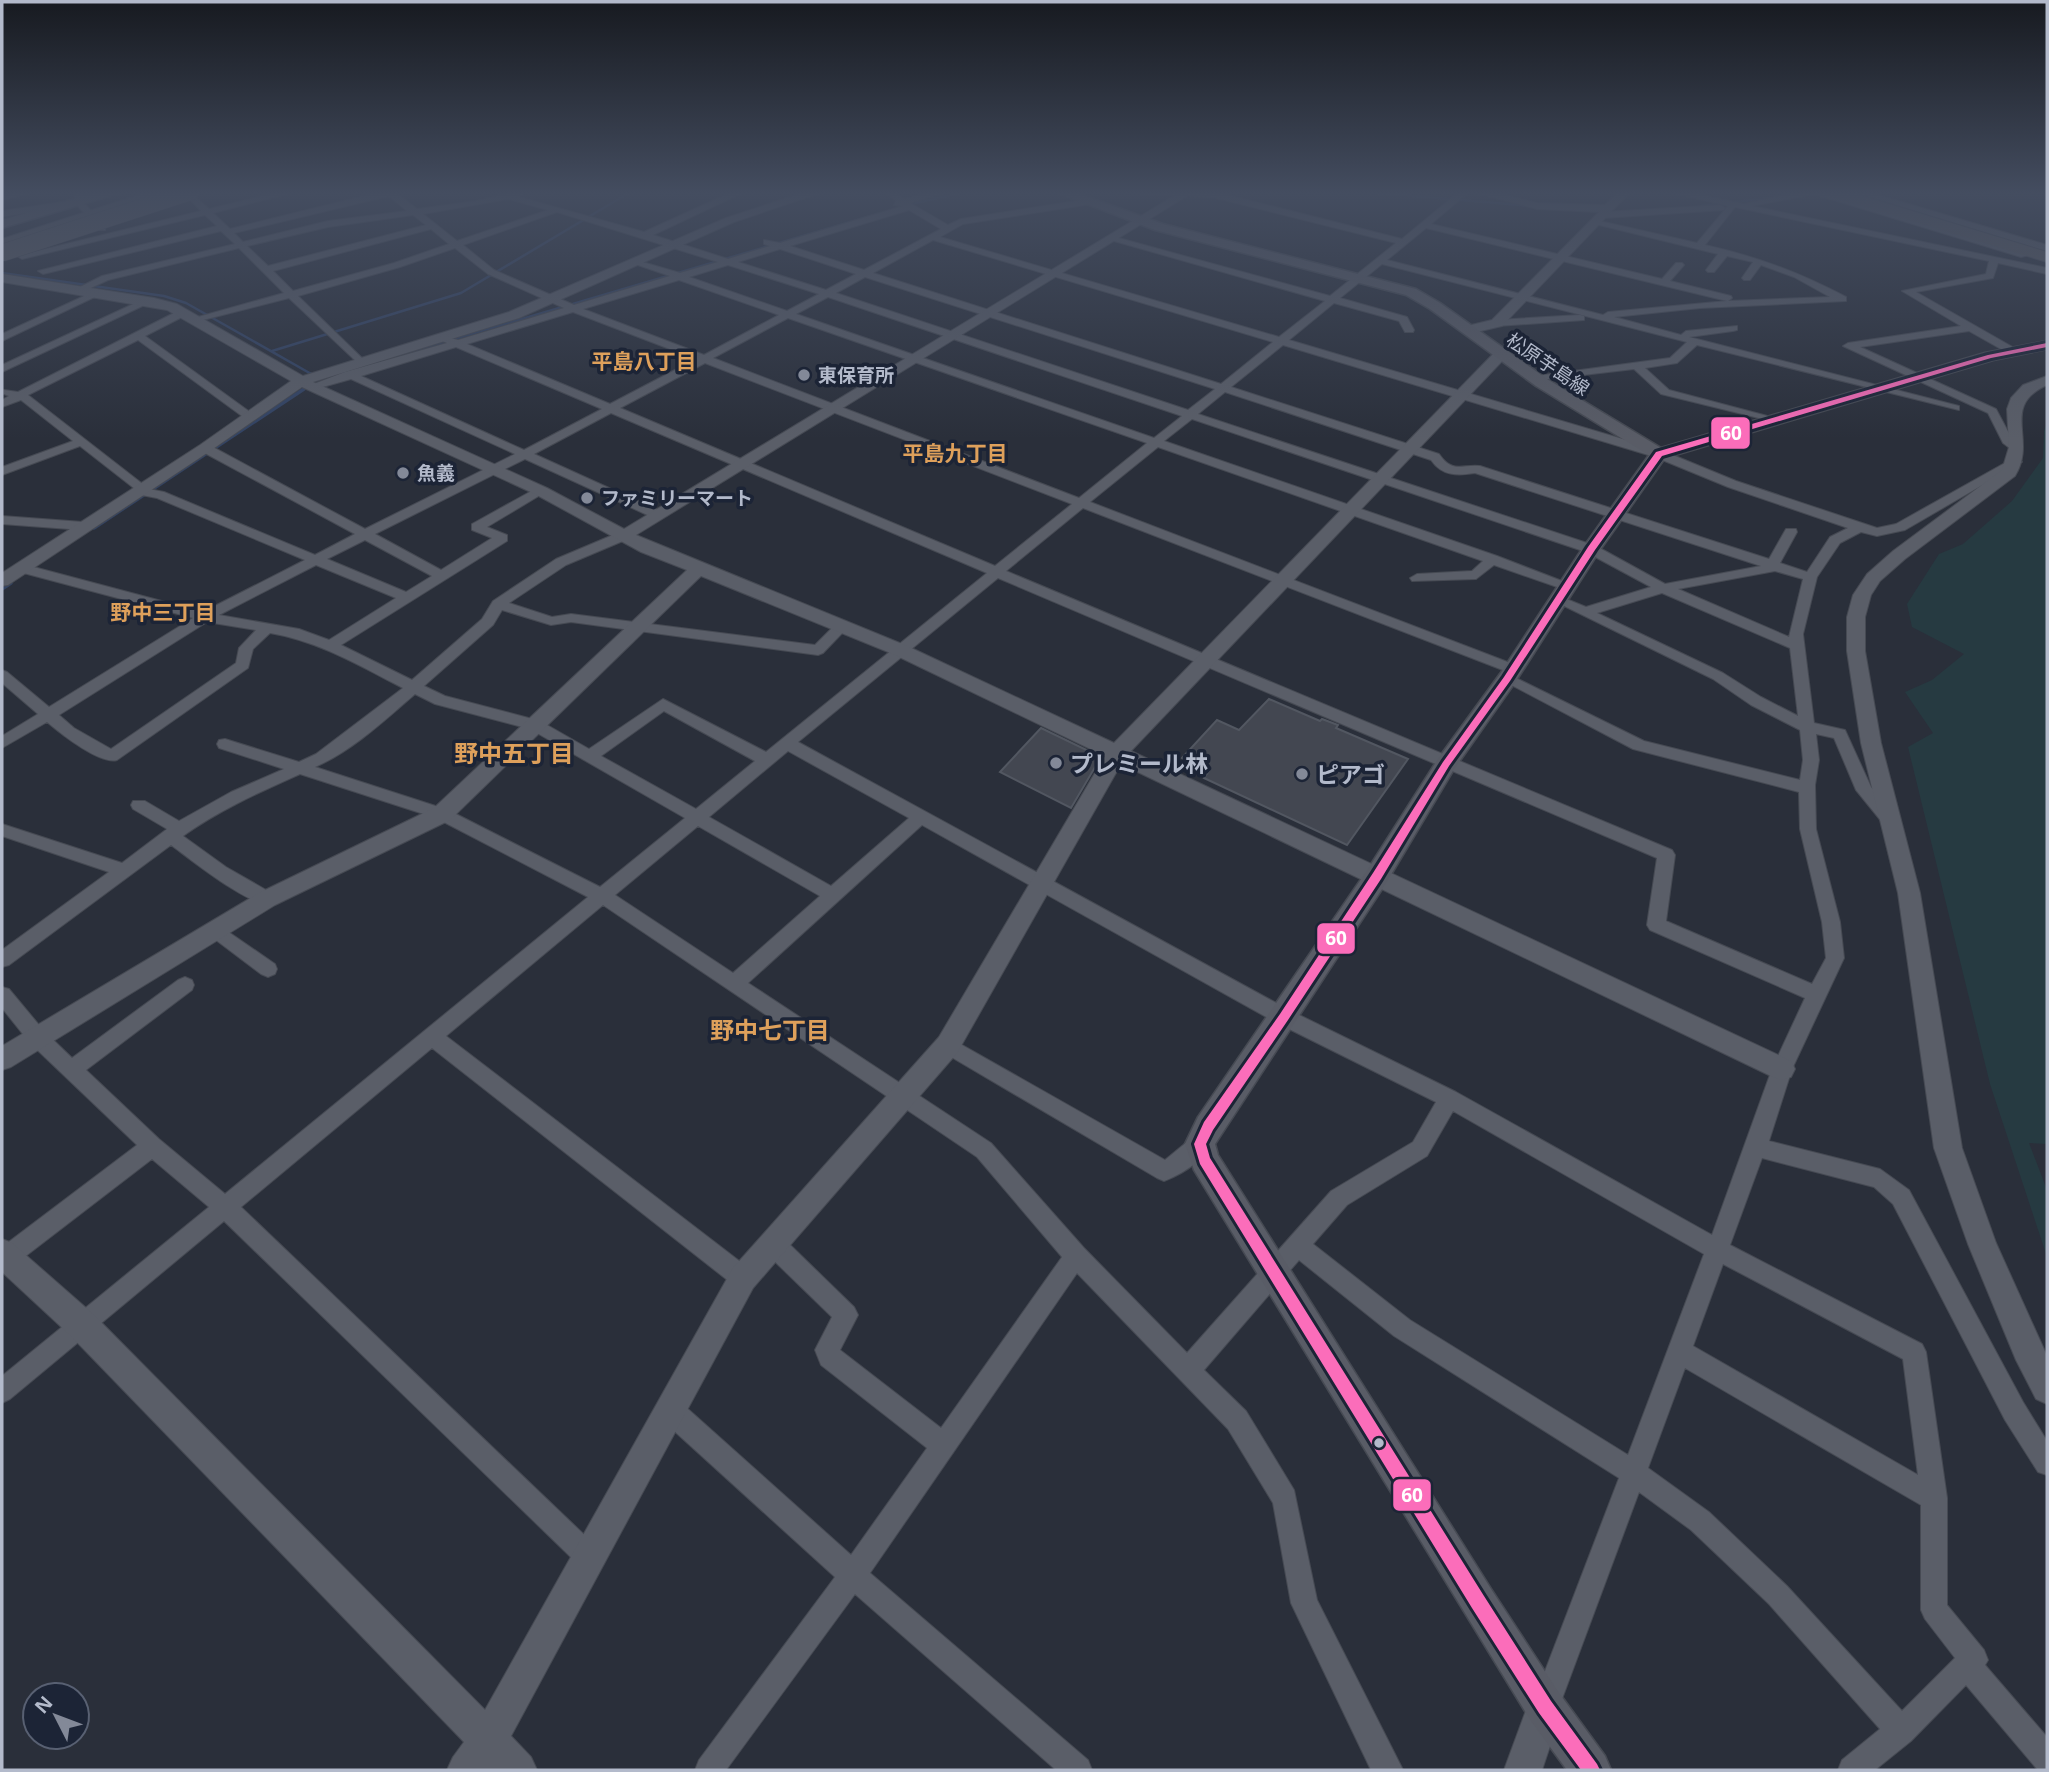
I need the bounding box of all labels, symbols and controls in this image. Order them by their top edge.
street label: 松原芋島線 [1501,327,1595,401]
district label: 平島八丁目 [592,347,697,375]
place label: 東保育所 [818,362,894,388]
marker: 東保育所 [796,367,812,383]
line badge: 60 [1710,416,1751,450]
text: 60 [1720,420,1742,446]
district label: 平島九丁目 [903,439,1008,467]
place label: 魚義 [417,460,455,486]
marker: 魚義 [395,465,411,481]
place label: ファミリーマート [601,485,753,511]
marker: ファミリーマート [579,490,595,506]
district label: 野中三丁目 [111,598,216,626]
district label: 野中五丁目 [454,736,574,769]
place label: プレミール林 [1070,747,1208,779]
marker: プレミール林 [1048,755,1064,771]
place label: ピアゴ [1316,758,1385,790]
marker: ピアゴ [1294,766,1310,782]
line badge: 60 [1316,922,1356,955]
text: 60 [1325,925,1347,951]
district label: 野中七丁目 [710,1013,830,1046]
unlabelled marker [1372,1436,1386,1450]
line badge: 60 [1392,1478,1432,1512]
text: 60 [1401,1482,1423,1508]
north arrow [21,1681,91,1751]
text: N [29,1690,58,1719]

